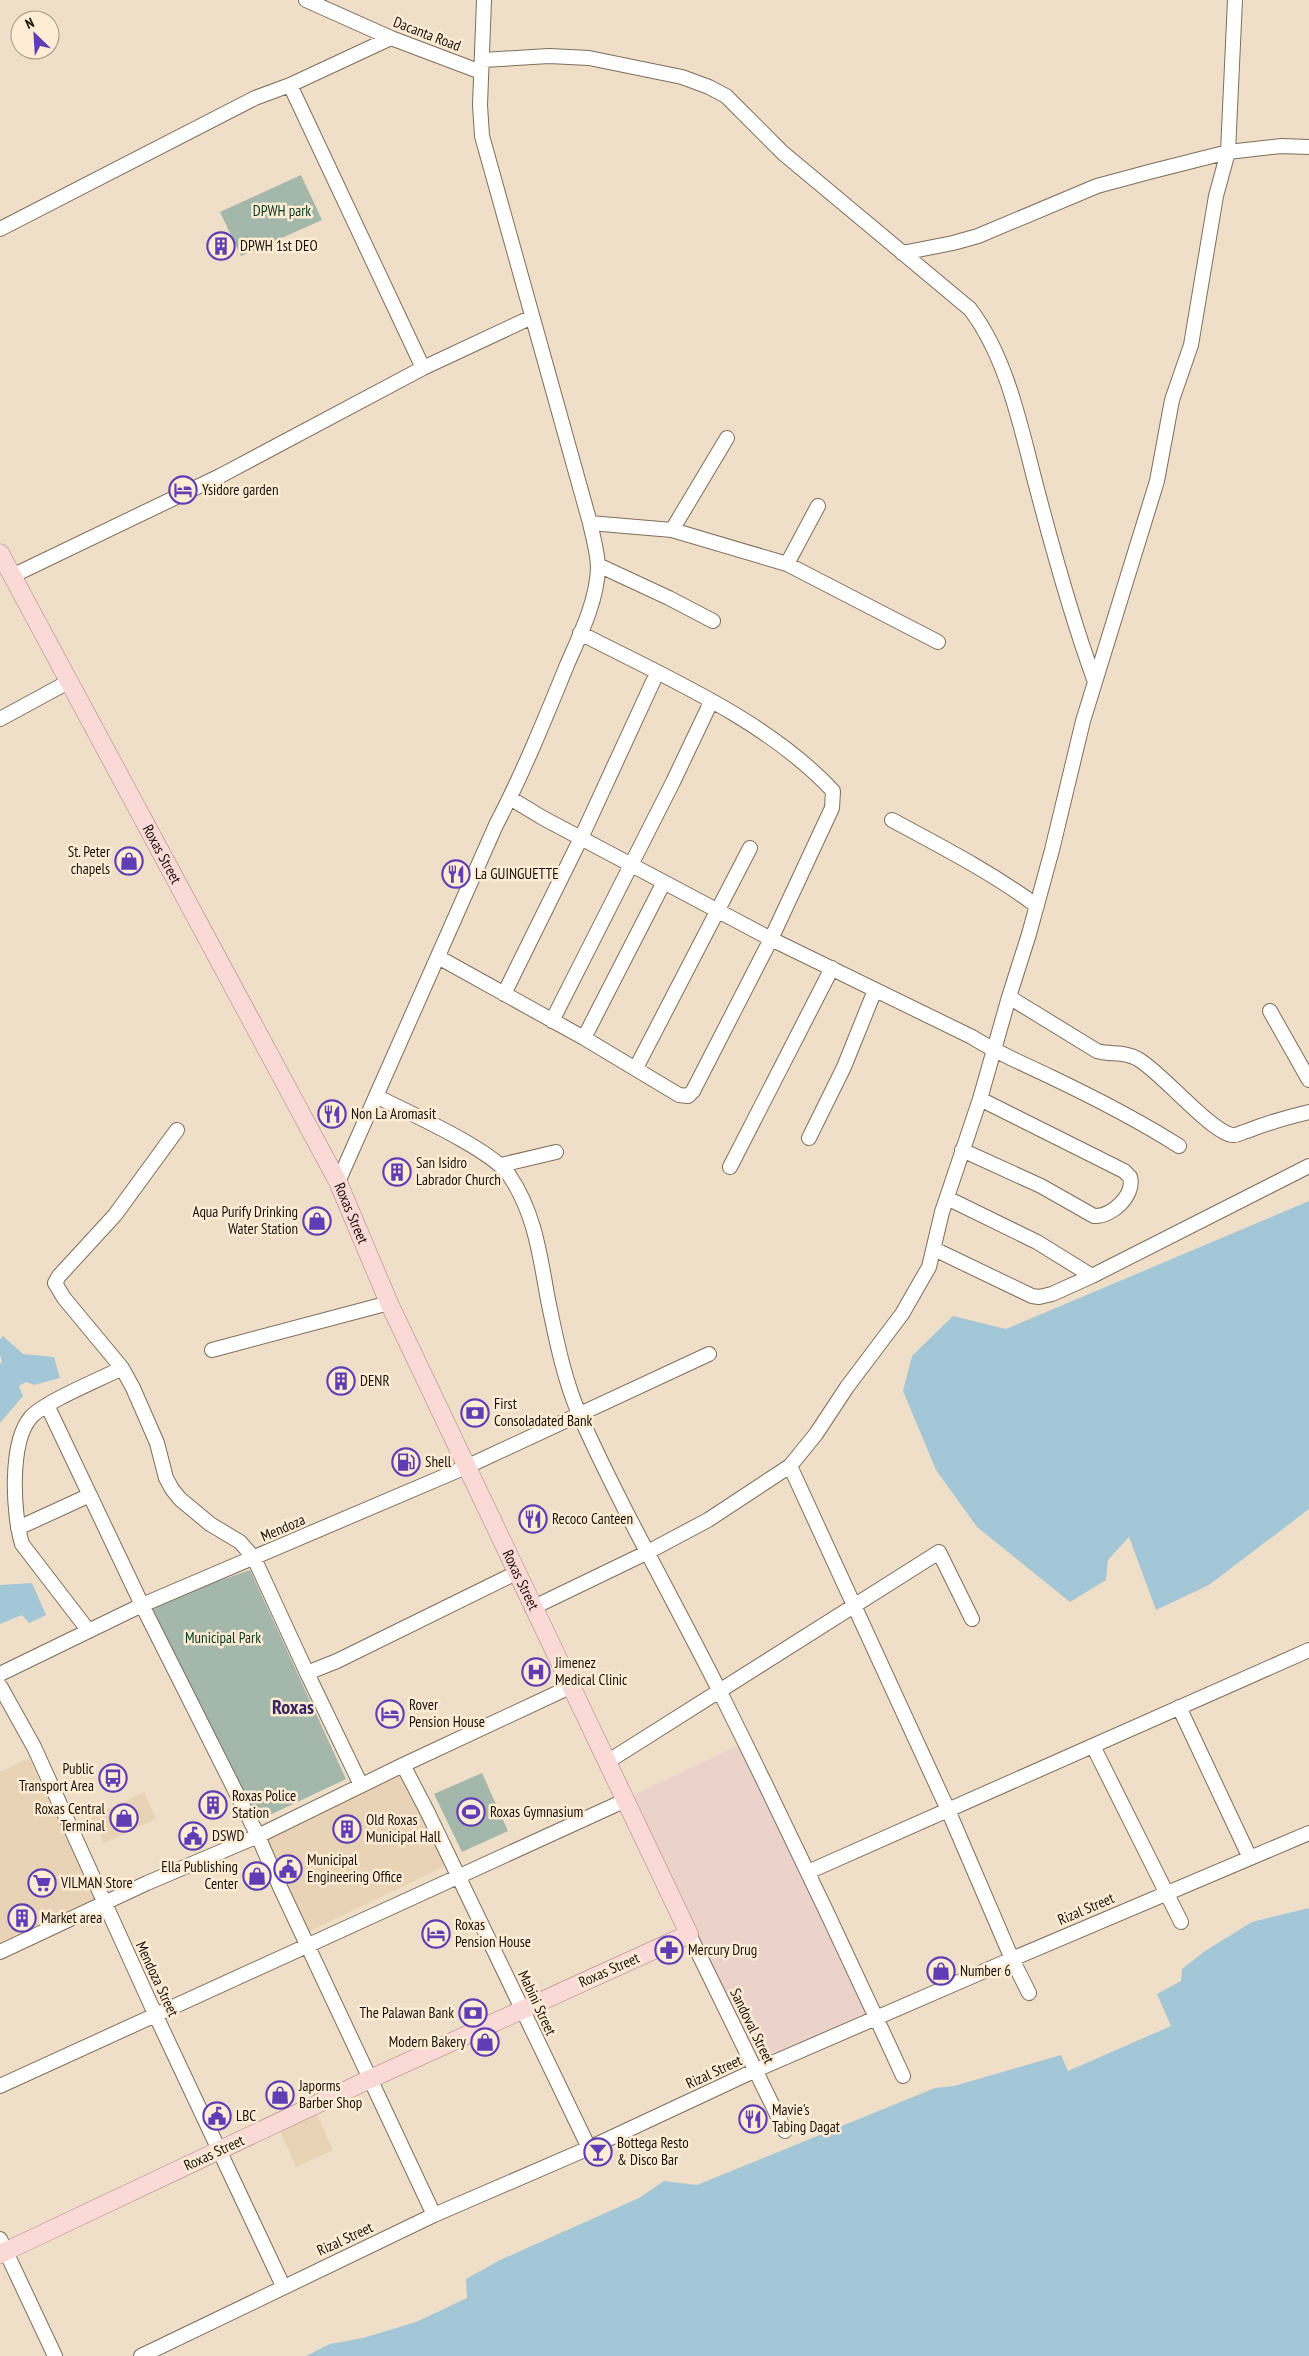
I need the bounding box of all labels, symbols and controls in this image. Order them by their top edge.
north arrow [10,10,60,60]
street label: Dacanta Road [391,12,464,55]
text: N [22,13,37,33]
park label: DPWH park [253,201,311,220]
building icon: DPWH 1st DEO [206,231,236,261]
place label: DPWH 1st DEO [240,236,318,255]
hotel icon: Ysidore garden [168,475,198,505]
place label: Ysidore garden [202,480,279,499]
street label: Roxas Street [139,821,186,887]
place label: St. Peter chapels [68,842,111,878]
shop icon: St. Peter chapels [114,846,144,876]
restaurant icon: La GUINGUETTE [441,859,471,889]
place label: La GUINGUETTE [475,864,559,883]
restaurant icon: Non La Aromasit [317,1099,347,1129]
place label: Non La Aromasit [351,1104,436,1123]
place label: San Isidro Labrador Church [416,1153,501,1189]
building icon: San Isidro Labrador Church [382,1157,412,1187]
street label: Roxas Street [330,1180,373,1246]
place label: Aqua Purify Drinking Water Station [192,1202,298,1238]
shop icon: Aqua Purify Drinking Water Station [302,1206,332,1236]
building icon: DENR [326,1366,356,1396]
place label: DENR [360,1371,390,1390]
place label: First Consoladated Bank [494,1394,593,1430]
bank icon: First Consoladated Bank [460,1398,490,1428]
fuel station icon: Shell [391,1447,421,1477]
place label: Shell [425,1452,452,1471]
restaurant icon: Recoco Canteen [518,1504,548,1534]
place label: Recoco Canteen [552,1509,633,1528]
street label: Mendoza [258,1510,308,1545]
street label: Roxas Street [499,1547,544,1613]
park label: Municipal Park [185,1628,261,1647]
place label: Jimenez Medical Clinic [554,1653,628,1689]
hospital icon: Jimenez Medical Clinic [521,1657,551,1687]
district label: Roxas [272,1694,314,1720]
place label: Rover Pension House [409,1695,485,1731]
hotel icon: Rover Pension House [375,1699,405,1729]
place label: Public Transport Area [19,1759,95,1795]
bus stop icon: Public Transport Area [98,1763,128,1793]
place label: Roxas Police Station [232,1786,296,1822]
building icon: Roxas Police Station [198,1790,228,1820]
sports icon: Roxas Gymnasium [456,1797,486,1827]
place label: Roxas Central Terminal [35,1799,106,1835]
place label: Roxas Gymnasium [490,1802,583,1821]
shop icon: Roxas Central Terminal [109,1803,139,1833]
place label: Old Roxas Municipal Hall [366,1810,441,1846]
building icon: Old Roxas Municipal Hall [332,1814,362,1844]
public building icon: DSWD [178,1821,208,1851]
place label: DSWD [212,1826,244,1845]
place label: Municipal Engineering Office [307,1850,402,1886]
public building icon: Municipal Engineering Office [273,1854,303,1884]
place label: Ella Publishing Center [161,1857,239,1893]
shop icon: Ella Publishing Center [242,1861,272,1891]
supermarket icon: VILMAN Store [27,1868,57,1898]
place label: VILMAN Store [60,1873,133,1892]
street label: Rizal Street [1055,1888,1117,1929]
building icon: Market area [7,1903,37,1933]
place label: Market area [41,1908,102,1927]
place label: Roxas Pension House [455,1915,531,1951]
hotel icon: Roxas Pension House [421,1919,451,1949]
pharmacy icon: Mercury Drug [654,1935,684,1965]
street label: Mendoza Street [132,1938,183,2019]
place label: Mercury Drug [688,1940,757,1959]
street label: Roxas Street [576,1948,642,1991]
shop icon: Number 6 [926,1956,956,1986]
place label: Number 6 [960,1961,1011,1980]
street label: Mabini Street [514,1967,561,2038]
street label: Sandoval Street [726,1985,779,2067]
bank icon: The Palawan Bank [458,1998,488,2028]
place label: The Palawan Bank [359,2003,454,2022]
shop icon: Modern Bakery [470,2027,500,2057]
place label: Modern Bakery [389,2032,466,2051]
street label: Rizal Street [683,2050,745,2093]
place label: Japorms Barber Shop [298,2076,362,2112]
shop icon: Japorms Barber Shop [265,2080,295,2110]
place label: Mavie's Tabing Dagat [772,2100,840,2136]
public building icon: LBC [202,2101,232,2131]
restaurant icon: Mavie's Tabing Dagat [738,2104,768,2134]
place label: LBC [236,2106,256,2125]
street label: Roxas Street [181,2130,247,2175]
place label: Bottega Resto & Disco Bar [617,2133,689,2169]
bar icon: Bottega Resto & Disco Bar [583,2137,613,2167]
street label: Rizal Street [314,2217,376,2260]

